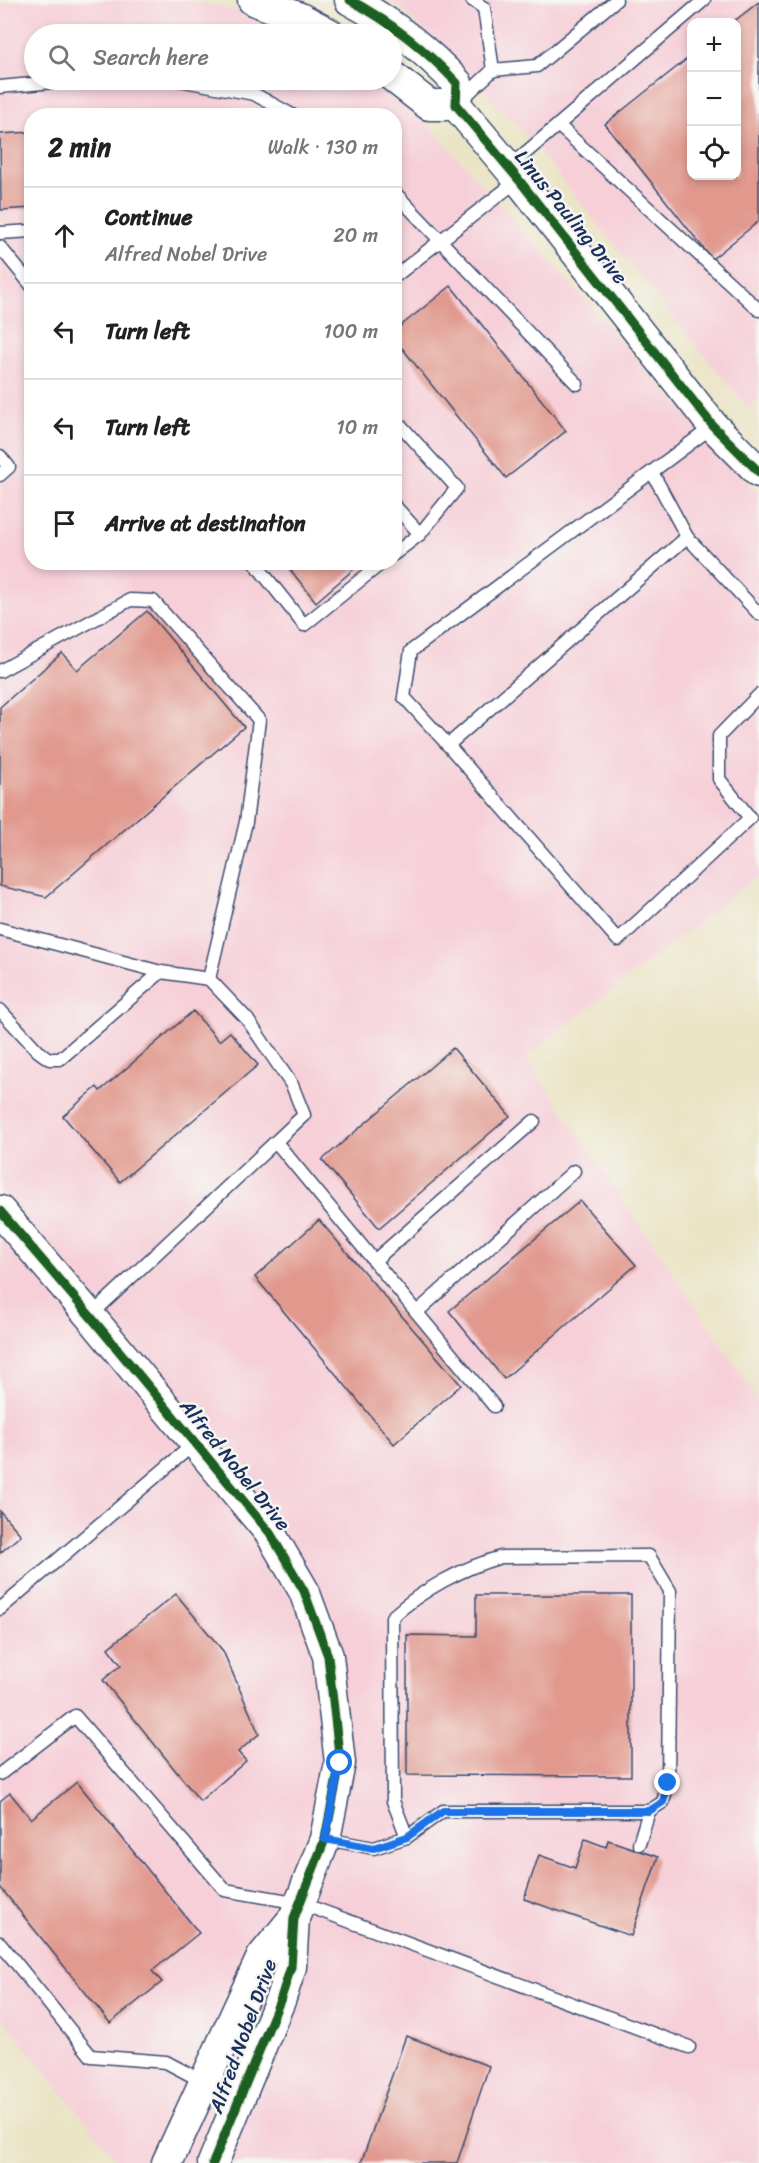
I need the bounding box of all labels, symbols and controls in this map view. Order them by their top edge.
map controls [687,18,741,180]
button: + [687,18,741,72]
search box [24,24,402,90]
text: Search here [93,38,209,77]
icon: search [45,41,78,74]
button: − [687,72,741,126]
text: 2 min [48,124,111,170]
button: locate [687,126,741,180]
text: Walk · 130 m [268,130,378,165]
street label: Linus Pauling Drive [505,142,637,292]
text: Continue [105,198,193,237]
text: 20 m [333,218,378,253]
icon: ahead [48,219,81,252]
text: Alfred Nobel Drive [105,237,267,272]
text: Turn left [105,312,190,351]
text: 100 m [324,314,378,349]
icon: left [48,315,81,348]
text: Turn left [105,408,190,447]
text: 10 m [336,410,378,445]
icon: left [48,411,81,444]
text: Arrive at destination [105,504,306,543]
icon: arrive [48,507,81,540]
street label: Alfred Nobel Drive [170,1390,300,1539]
route start [326,1749,352,1775]
route end [654,1769,680,1795]
street label: Alfred Nobel Drive [198,1954,287,2119]

